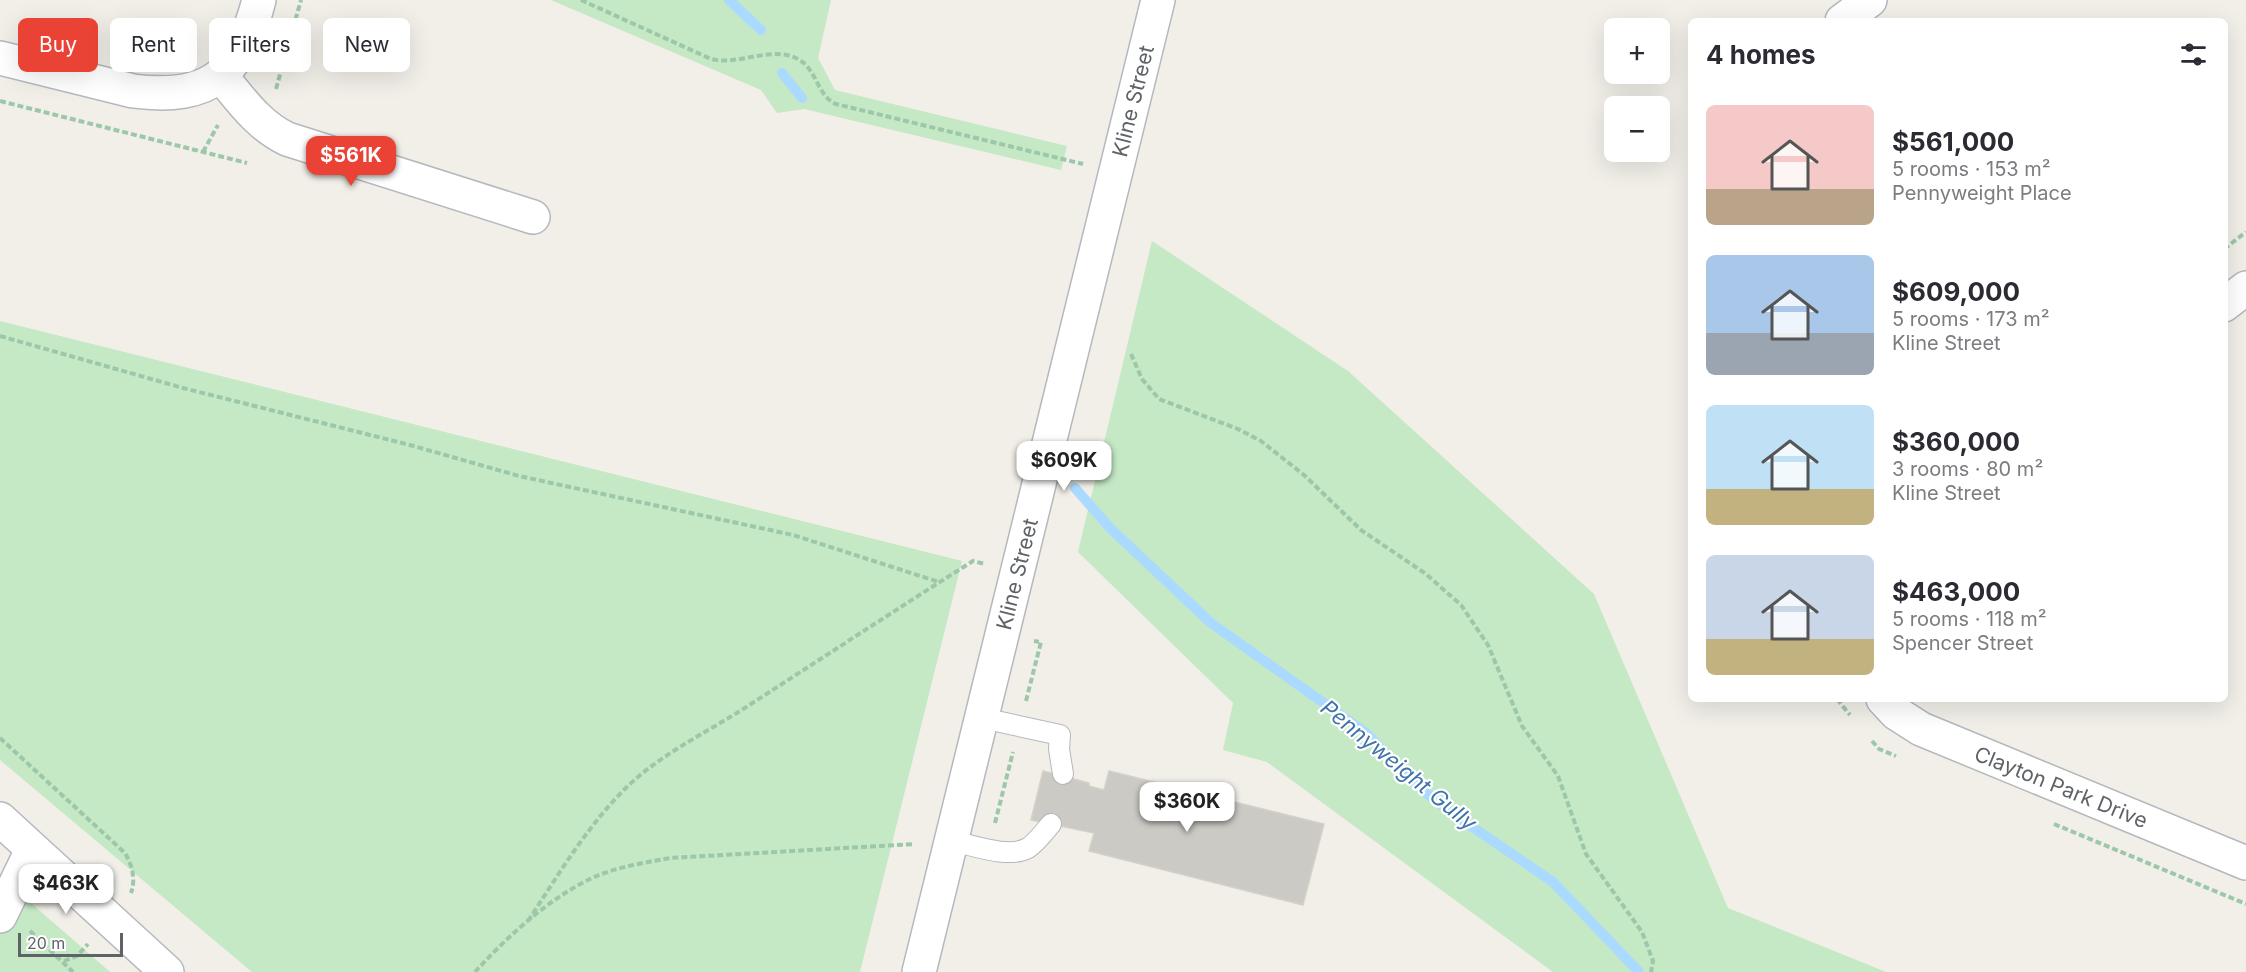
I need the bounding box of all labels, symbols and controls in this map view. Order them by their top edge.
chip: Buy [18,18,98,72]
chip: Rent [110,18,197,72]
chip: Filters [209,18,311,72]
chip: New [323,18,410,72]
map controls [1604,18,1670,162]
button: + [1604,18,1670,84]
icon: filters [2177,38,2210,71]
text: 4 homes [1706,39,1816,70]
street label: Kline Street [1107,43,1159,159]
button: − [1604,96,1670,162]
text: $561,000 [1892,126,2014,157]
icon: home [1754,129,1826,201]
pin: $561K [309,136,393,187]
text: $561K [320,143,382,167]
text: 5 rooms · 153 m² [1892,157,2051,181]
text: Pennyweight Place [1892,181,2072,205]
text: $609,000 [1892,276,2020,307]
icon: home [1754,279,1826,351]
text: 5 rooms · 173 m² [1892,307,2050,331]
text: Kline Street [1892,331,2001,355]
text: $360,000 [1892,426,2020,457]
icon: home [1754,429,1826,501]
pin: $609K [1022,441,1106,492]
text: $609K [1031,448,1097,472]
text: 3 rooms · 80 m² [1892,457,2043,481]
text: Kline Street [1892,481,2001,505]
street label: Kline Street [991,516,1043,632]
text: $463,000 [1892,576,2020,607]
icon: home [1754,579,1826,651]
text: 5 rooms · 118 m² [1892,607,2047,631]
text: Spencer Street [1892,631,2033,655]
water label: Pennyweight Gully [1316,694,1483,836]
street label: Clayton Park Drive [1971,741,2151,833]
pin: $360K [1145,782,1229,833]
text: $360K [1154,789,1220,813]
pin: $463K [24,864,108,915]
text: $463K [33,871,99,895]
scale bar [18,930,123,958]
text: 20 m [27,933,65,953]

